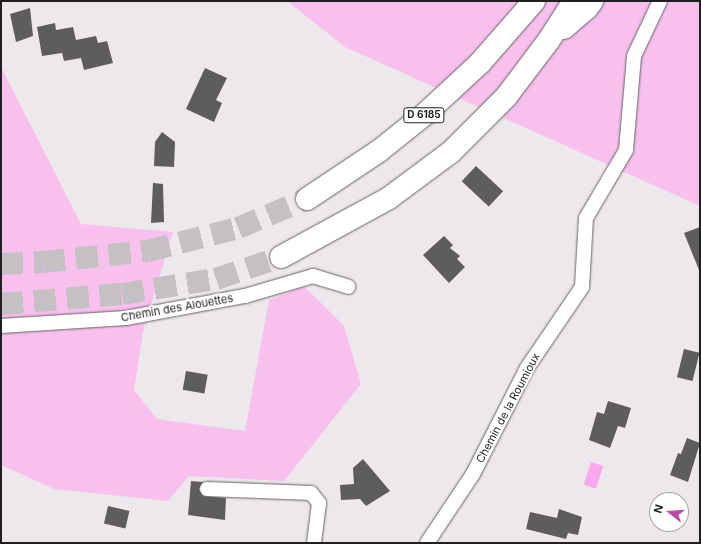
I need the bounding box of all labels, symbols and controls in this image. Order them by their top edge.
road number: D 6185 [403,107,445,123]
street label: Chemin des Alouettes [120,292,234,324]
street label: Chemin de la Roumioux [473,351,543,465]
north arrow [649,492,689,532]
text: N [651,503,666,515]

